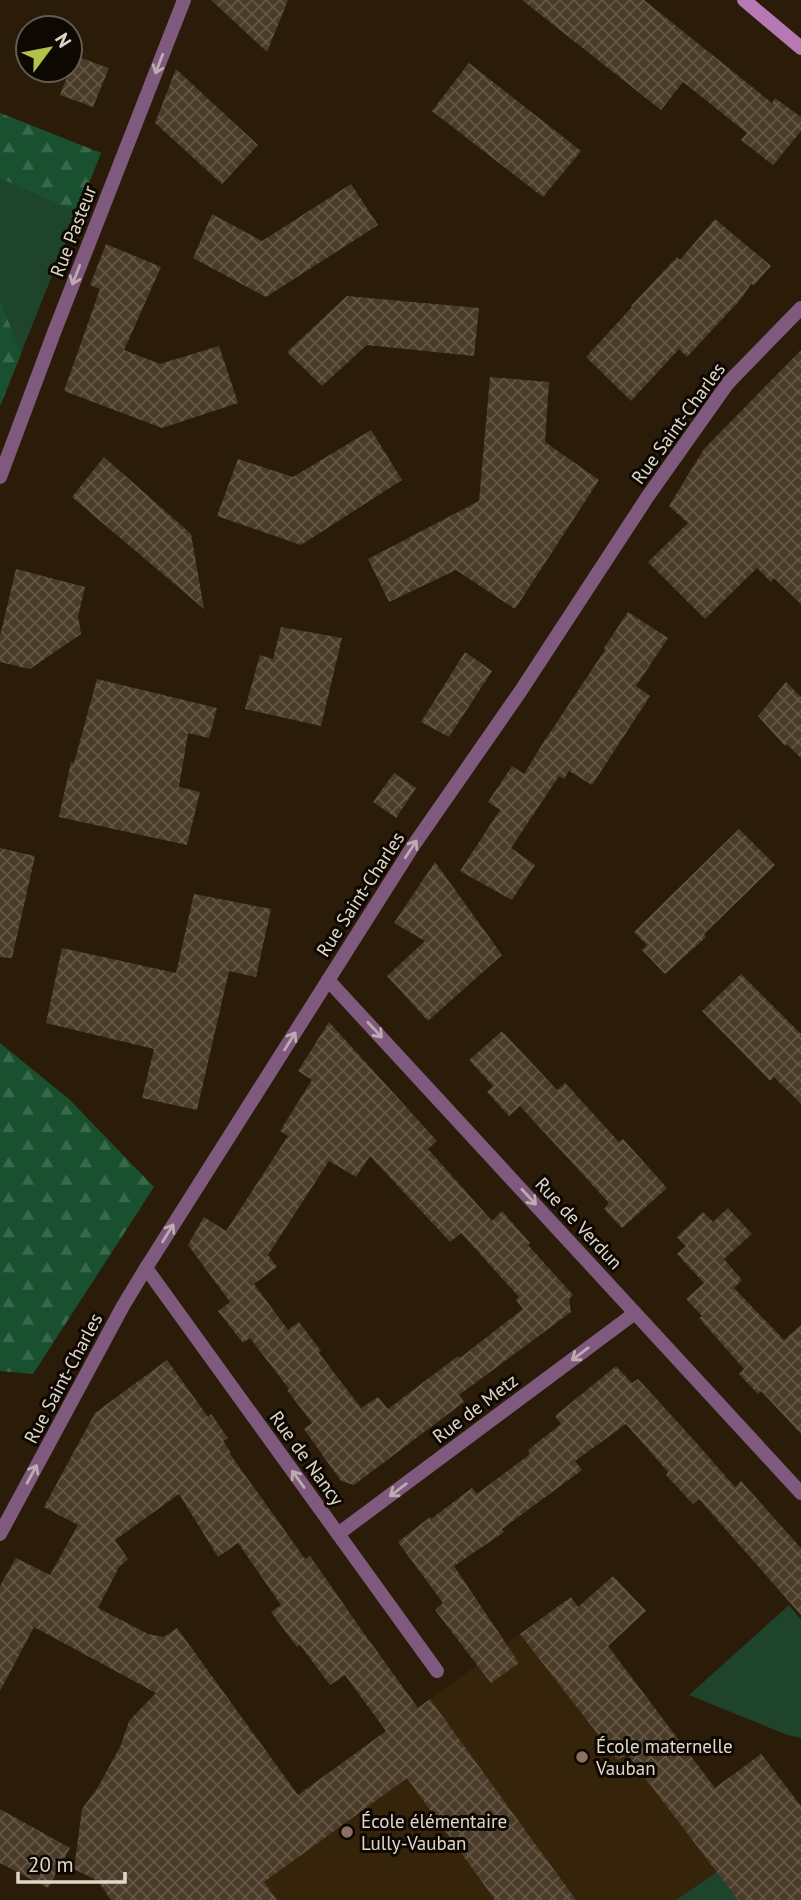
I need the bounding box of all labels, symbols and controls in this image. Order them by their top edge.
north arrow [14,14,84,84]
text: N [50,28,77,52]
one-way arrow [152,52,165,74]
street label: Rue Pasteur [45,181,102,280]
one-way arrow [69,264,82,286]
street label: Rue Saint-Charles [626,358,730,488]
street label: Rue Saint-Charles [311,827,409,961]
one-way arrow [404,840,419,859]
one-way arrow [366,1021,383,1038]
one-way arrow [282,1032,297,1051]
street label: Rue de Verdun [530,1172,628,1274]
one-way arrow [520,1188,537,1205]
one-way arrow [161,1224,175,1244]
street label: Rue Saint-Charles [19,1309,107,1447]
one-way arrow [572,1346,590,1361]
street label: Rue de Metz [428,1368,522,1448]
street label: Rue de Nancy [265,1406,349,1510]
one-way arrow [26,1464,40,1485]
one-way arrow [291,1470,306,1489]
one-way arrow [389,1483,408,1497]
place label: École maternelle Vauban [595,1734,733,1780]
marker: École maternelle Vauban [574,1749,590,1765]
place label: École élémentaire Lully-Vauban [361,1809,507,1855]
marker: École élémentaire Lully-Vauban [339,1824,355,1840]
scale bar [18,1840,124,1884]
text: 20 m [28,1851,74,1878]

